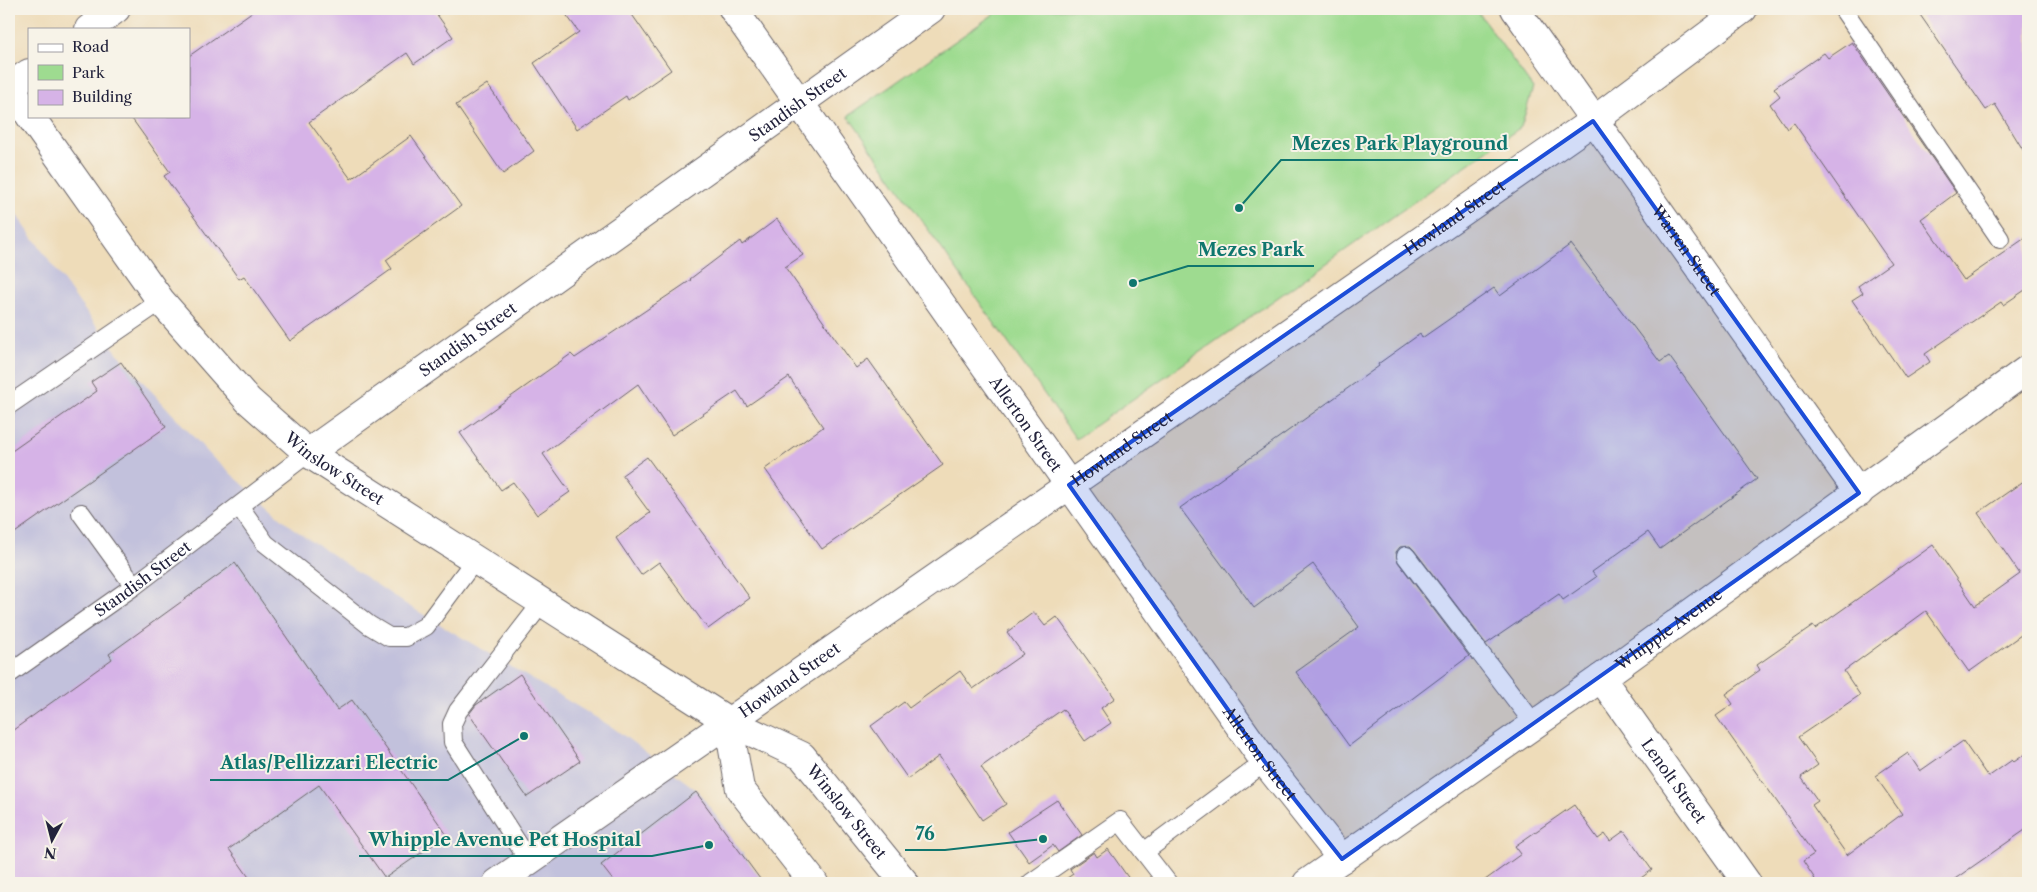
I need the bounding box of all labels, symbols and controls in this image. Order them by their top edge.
legend [28,28,190,118]
text: Road [72,37,109,56]
street label: Standish Street [745,62,850,146]
text: Park [72,63,106,82]
text: Building [72,87,132,106]
callout: Mezes Park Playground [1281,127,1518,160]
text: Mezes Park Playground [1292,133,1508,155]
street label: Howland Street [1400,175,1509,259]
street label: Warren Street [1647,200,1726,300]
callout: Mezes Park [1188,233,1314,266]
text: Mezes Park [1198,239,1305,261]
street label: Standish Street [415,298,521,381]
street label: Allerton Street [985,371,1067,476]
street label: Howland Street [1067,406,1176,491]
street label: Winslow Street [280,427,388,509]
street label: Standish Street [90,536,195,621]
street label: Whipple Avenue [1611,584,1726,675]
street label: Howland Street [735,638,844,722]
street label: Allerton Street [1218,701,1302,805]
street label: Lenolt Street [1637,734,1711,827]
callout: Atlas/Pellizzari Electric [210,747,448,780]
text: Atlas/Pellizzari Electric [219,752,438,774]
street label: Winslow Street [802,759,891,863]
north arrow [28,814,78,864]
callout: 76 [905,817,945,850]
callout: Whipple Avenue Pet Hospital [359,823,652,856]
text: 76 [915,823,935,845]
text: Whipple Avenue Pet Hospital [368,829,641,851]
text: N [43,843,58,863]

